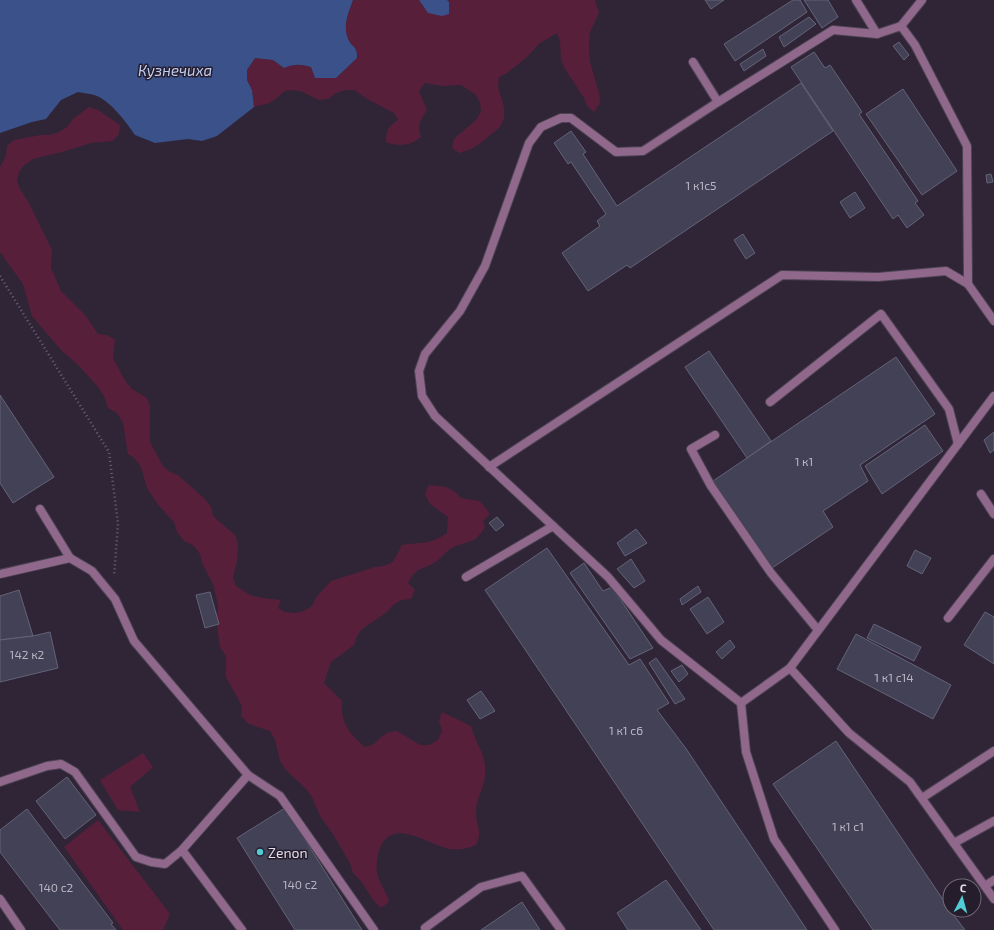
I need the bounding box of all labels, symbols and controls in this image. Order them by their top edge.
water label: Кузнечиха [138,61,212,79]
house number: 1 к1с5 [686,178,717,192]
house number: 1 к1 [795,454,813,468]
house number: 142 к2 [10,647,45,661]
house number: 1 к1 с14 [874,670,914,684]
house number: 1 к1 с6 [609,723,643,737]
house number: 1 к1 с1 [832,819,864,833]
place label: Zenon [268,844,308,861]
marker: Zenon [255,847,265,857]
house number: 140 с2 [283,877,318,891]
north arrow [942,878,982,918]
house number: 140 с2 [39,880,74,894]
text: С [959,881,968,894]

